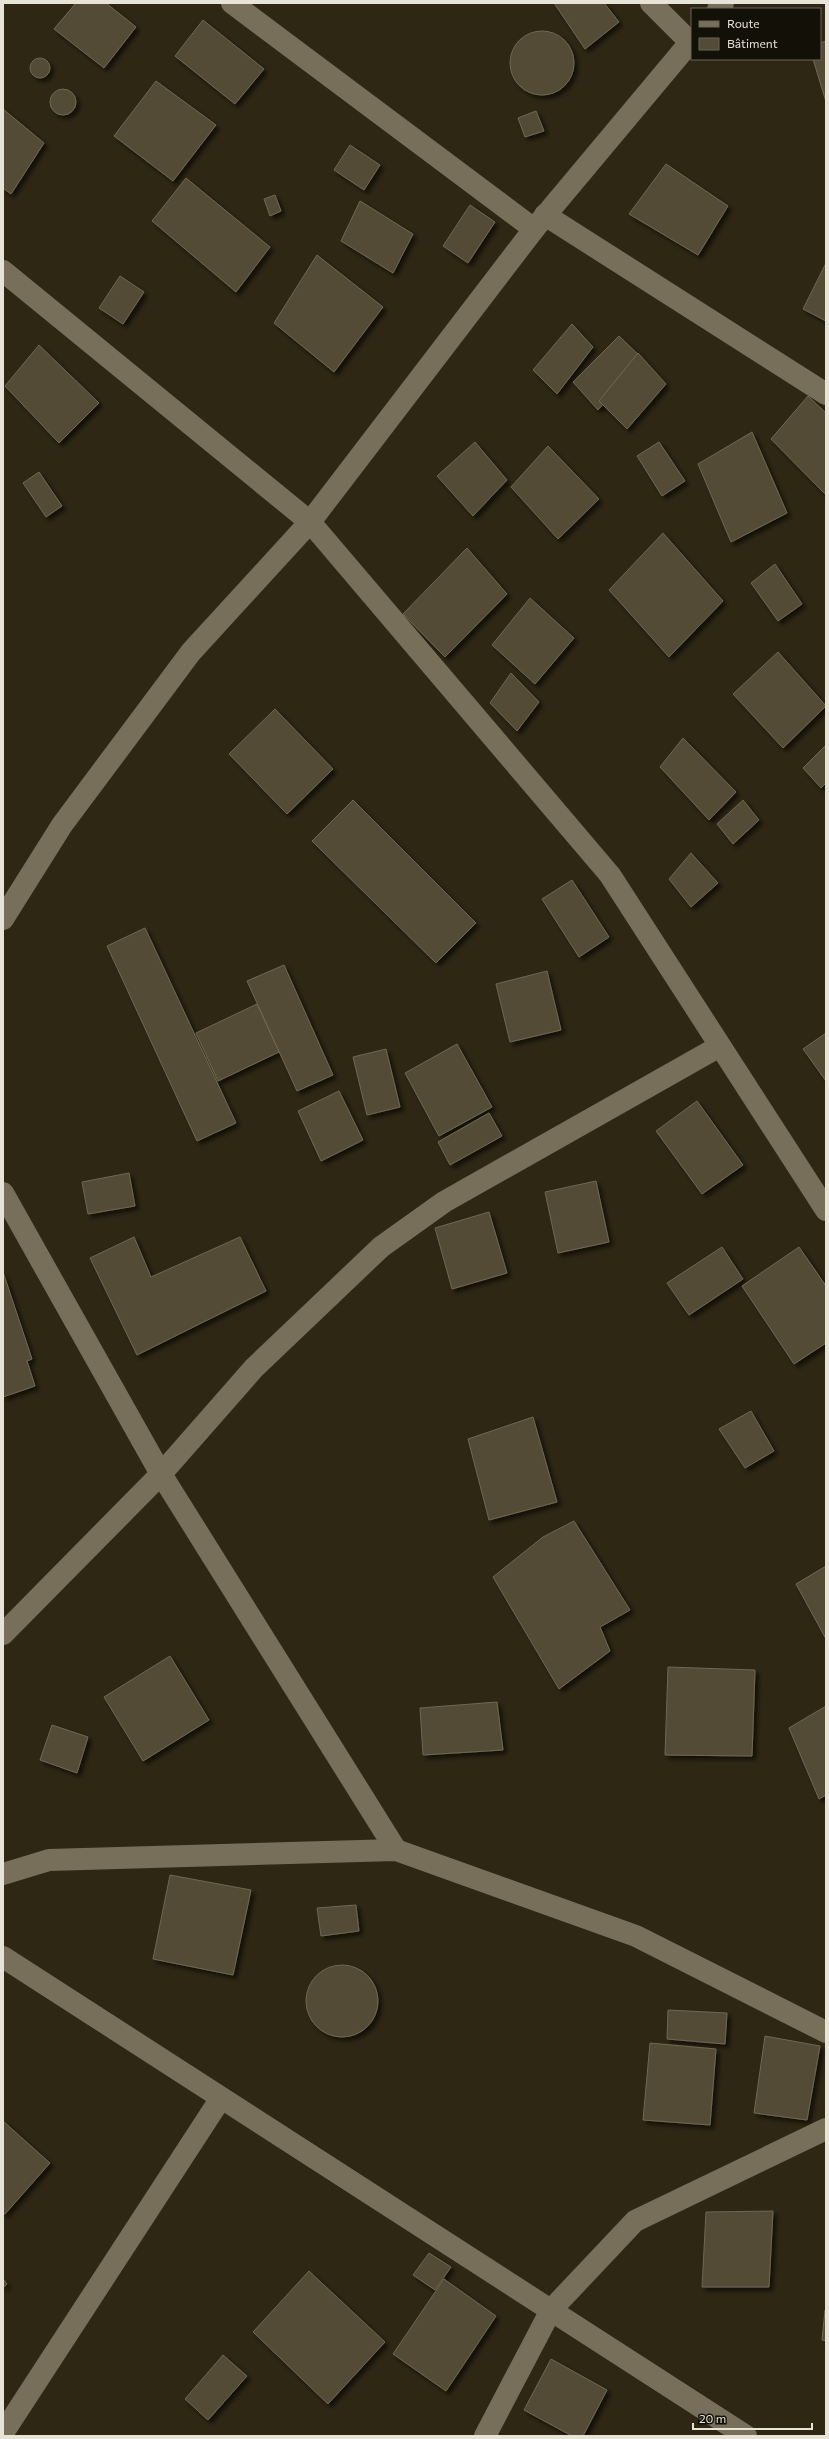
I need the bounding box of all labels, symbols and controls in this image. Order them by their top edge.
legend [691,8,821,60]
text: Route [727,16,760,30]
text: Bâtiment [727,36,778,50]
scale bar [693,2405,812,2431]
text: 20 m [699,2411,726,2425]

